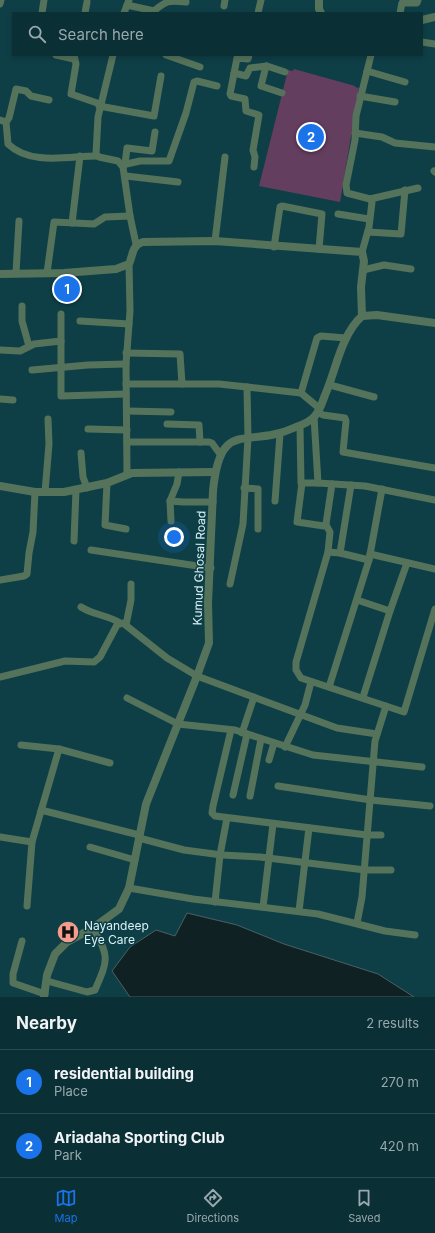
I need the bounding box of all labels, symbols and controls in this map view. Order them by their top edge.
search box [12,12,423,56]
icon: search [26,23,48,45]
text: Search here [58,25,144,44]
pin: 2 [298,122,324,152]
pin: 1 [54,274,80,304]
street label: Kumud Ghosal Road [190,510,208,626]
your location [164,527,184,547]
place label: Nayandeep Eye Care [84,918,149,947]
hospital icon: Nayandeep Eye Care [55,919,81,945]
text: Nearby [16,1013,77,1033]
text: 2 results [366,1015,419,1031]
text: residential building [54,1064,194,1083]
text: 1 [26,1074,32,1090]
text: 270 m [381,1074,419,1090]
text: Place [54,1083,88,1099]
text: Ariadaha Sporting Club [54,1128,225,1147]
text: 2 [25,1138,33,1154]
text: 420 m [379,1138,419,1154]
text: Park [54,1147,82,1163]
tab: Map [55,1187,77,1225]
tab: Directions [187,1187,239,1225]
tab: Saved [348,1187,380,1225]

